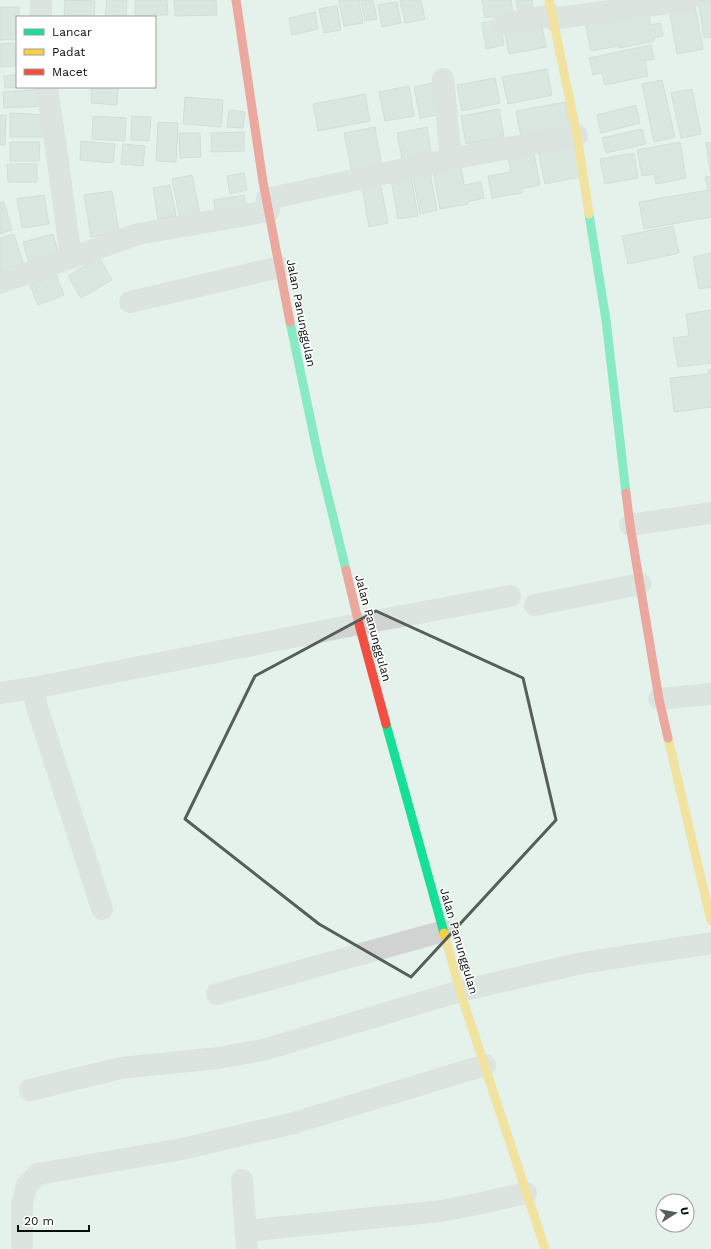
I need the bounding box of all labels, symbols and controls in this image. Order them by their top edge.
legend [16,16,156,88]
text: Lancar [52,25,92,39]
text: Padat [52,45,85,59]
text: Macet [52,65,87,79]
street label: Jalan Panunggulan [284,258,318,368]
street label: Jalan Panunggulan [352,573,394,683]
street label: Jalan Panunggulan [437,886,481,996]
north arrow [655,1193,695,1233]
text: U [677,1206,691,1216]
scale bar [18,1207,89,1233]
text: 20 m [24,1214,54,1228]

